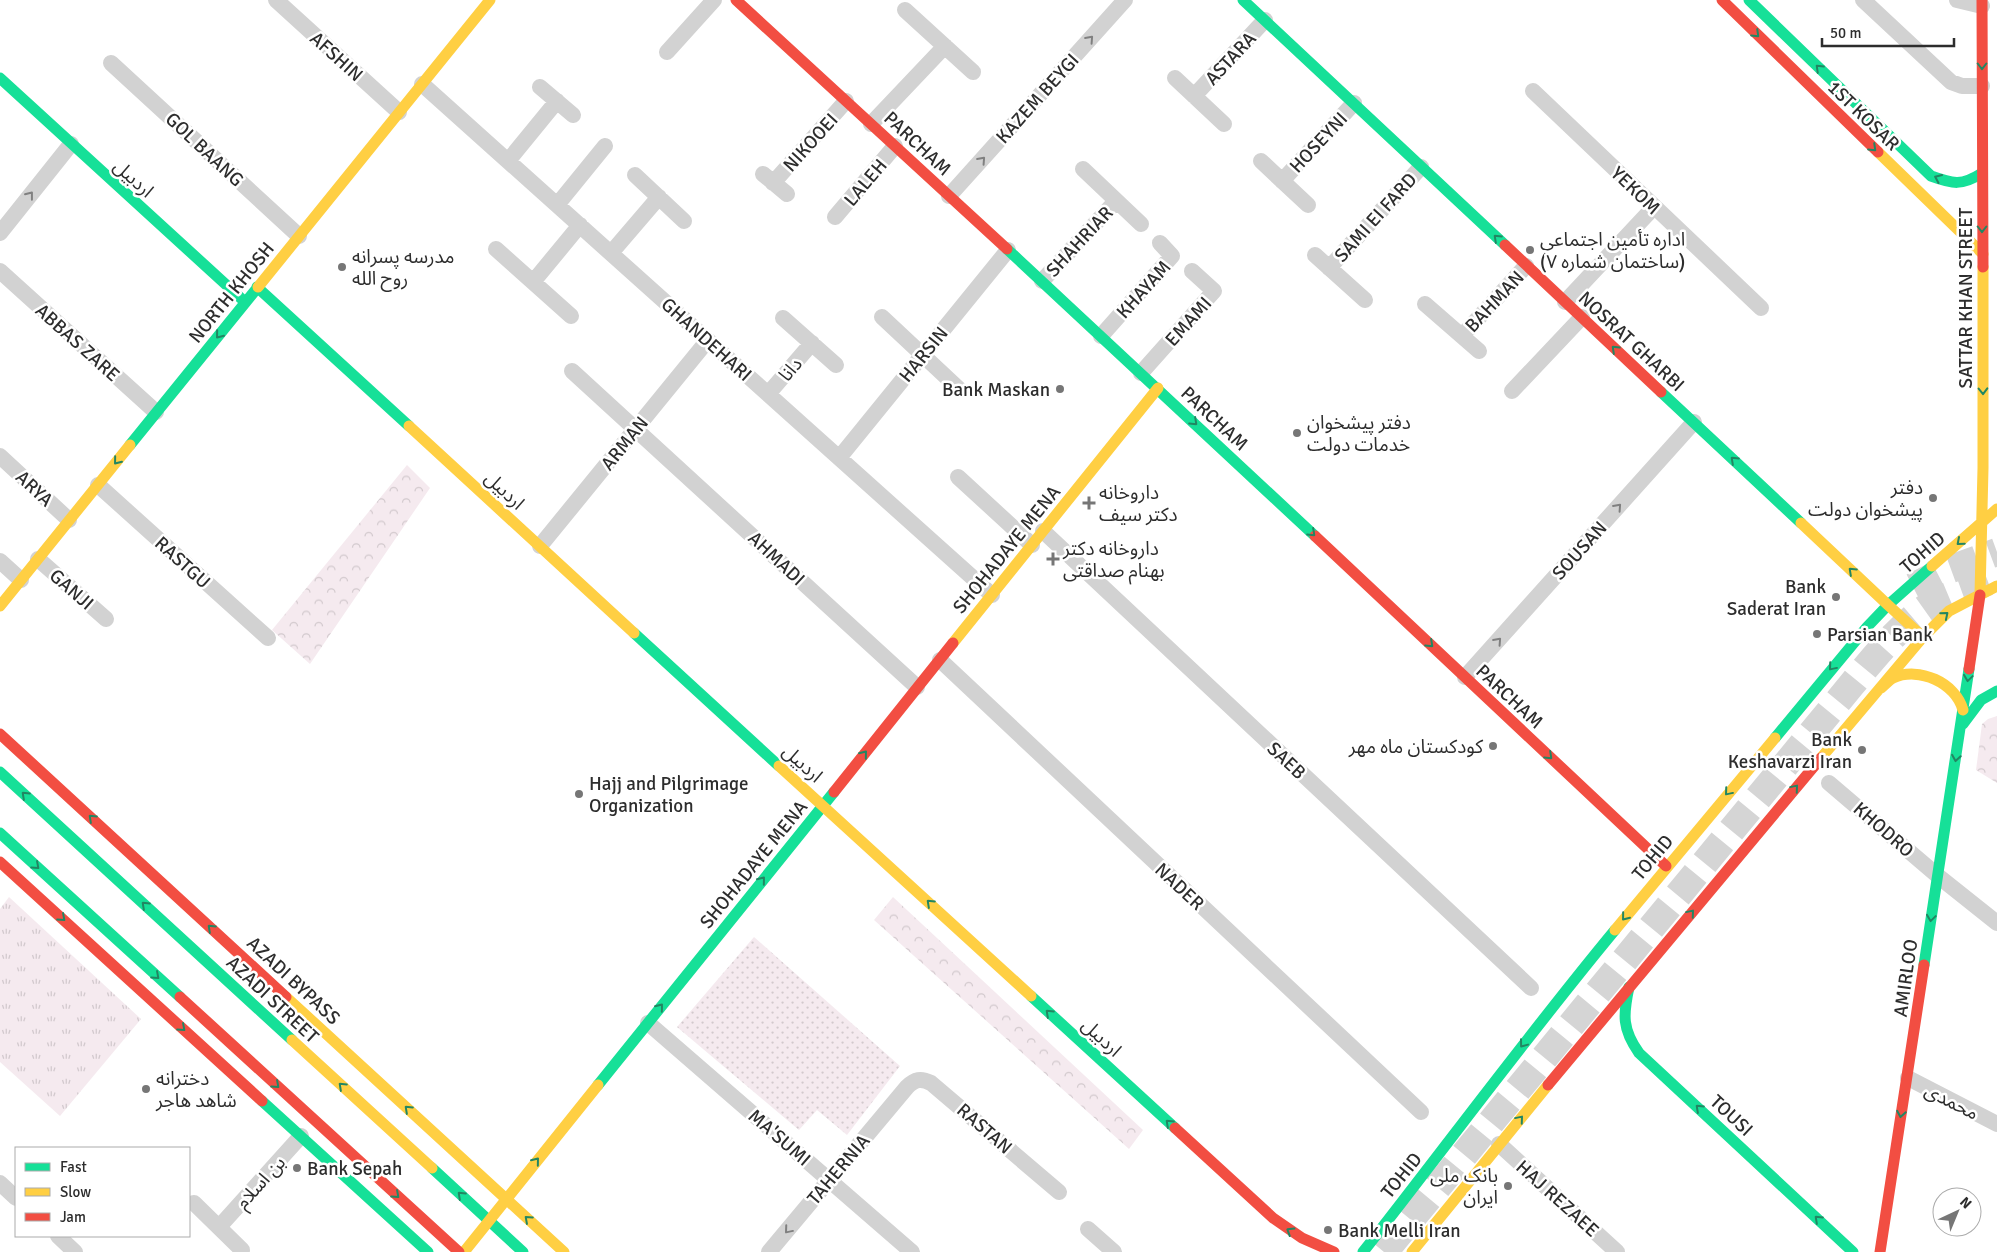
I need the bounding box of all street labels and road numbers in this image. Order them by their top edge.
street label: AFSHIN [305,27,368,87]
street label: ASTARA [1200,27,1262,90]
street label: KAZEM BEYGI [991,49,1085,149]
street label: 1ST KOSAR [1822,75,1904,156]
street label: PARCHAM [879,106,956,181]
street label: GOL BAANG [160,107,249,192]
street label: HOSEYNI [1284,107,1353,178]
street label: NIKOOEI [778,108,843,177]
street label: اردبیل [108,154,158,203]
street label: LALEH [839,154,893,211]
street label: YEKOM [1606,161,1665,220]
street label: SAMI EI FARD [1329,168,1422,267]
street label: SHAHRIAR [1041,201,1118,282]
street label: SATTAR KHAN STREET [1954,207,1978,388]
street label: NORTH KHOSH [184,237,280,348]
street label: KHAYAM [1111,256,1176,324]
street label: BAHMAN [1460,266,1529,338]
street label: NOSRAT GHARBI [1573,286,1689,397]
street label: EMAMI [1160,292,1217,351]
street label: GHANDEHARI [656,293,757,387]
street label: ABBAS ZARE [30,299,125,387]
street label: HARSIN [894,322,954,387]
street label: دانا [774,353,808,387]
street label: PARCHAM [1176,381,1253,456]
street label: ARMAN [596,412,654,476]
street label: ARYA [10,465,58,512]
street label: اردبیل [479,466,529,515]
street label: SHOHADAYE MENA [948,480,1066,619]
street label: SOUSAN [1547,516,1612,585]
street label: AHMADI [743,526,810,591]
street label: TOHID [1895,527,1950,579]
street label: RASTGU [149,531,215,594]
street label: GANJI [44,564,98,615]
street label: PARCHAM [1471,659,1548,734]
street label: SAEB [1262,737,1311,785]
street label: اردبیل [777,739,827,788]
street label: SHOHADAYE MENA [695,795,813,934]
street label: KHODRO [1848,797,1919,863]
street label: TOHID [1627,830,1679,885]
street label: NADER [1150,858,1209,916]
street label: AZADI BYPASS [242,931,345,1030]
street label: AMIRLOO [1889,938,1923,1019]
street label: AZADI STREET [221,951,324,1049]
street label: اردبیل [1076,1013,1126,1062]
street label: محمدی [1920,1078,1983,1126]
street label: TOUSI [1705,1090,1758,1142]
street label: RASTAN [952,1098,1017,1159]
street label: MA'SUMI [743,1104,816,1171]
street label: TAHERNIA [802,1129,875,1210]
street label: TOHID [1376,1148,1427,1203]
street label: بن اسلام [231,1151,292,1216]
street label: HAJ REZAEE [1511,1155,1604,1242]

